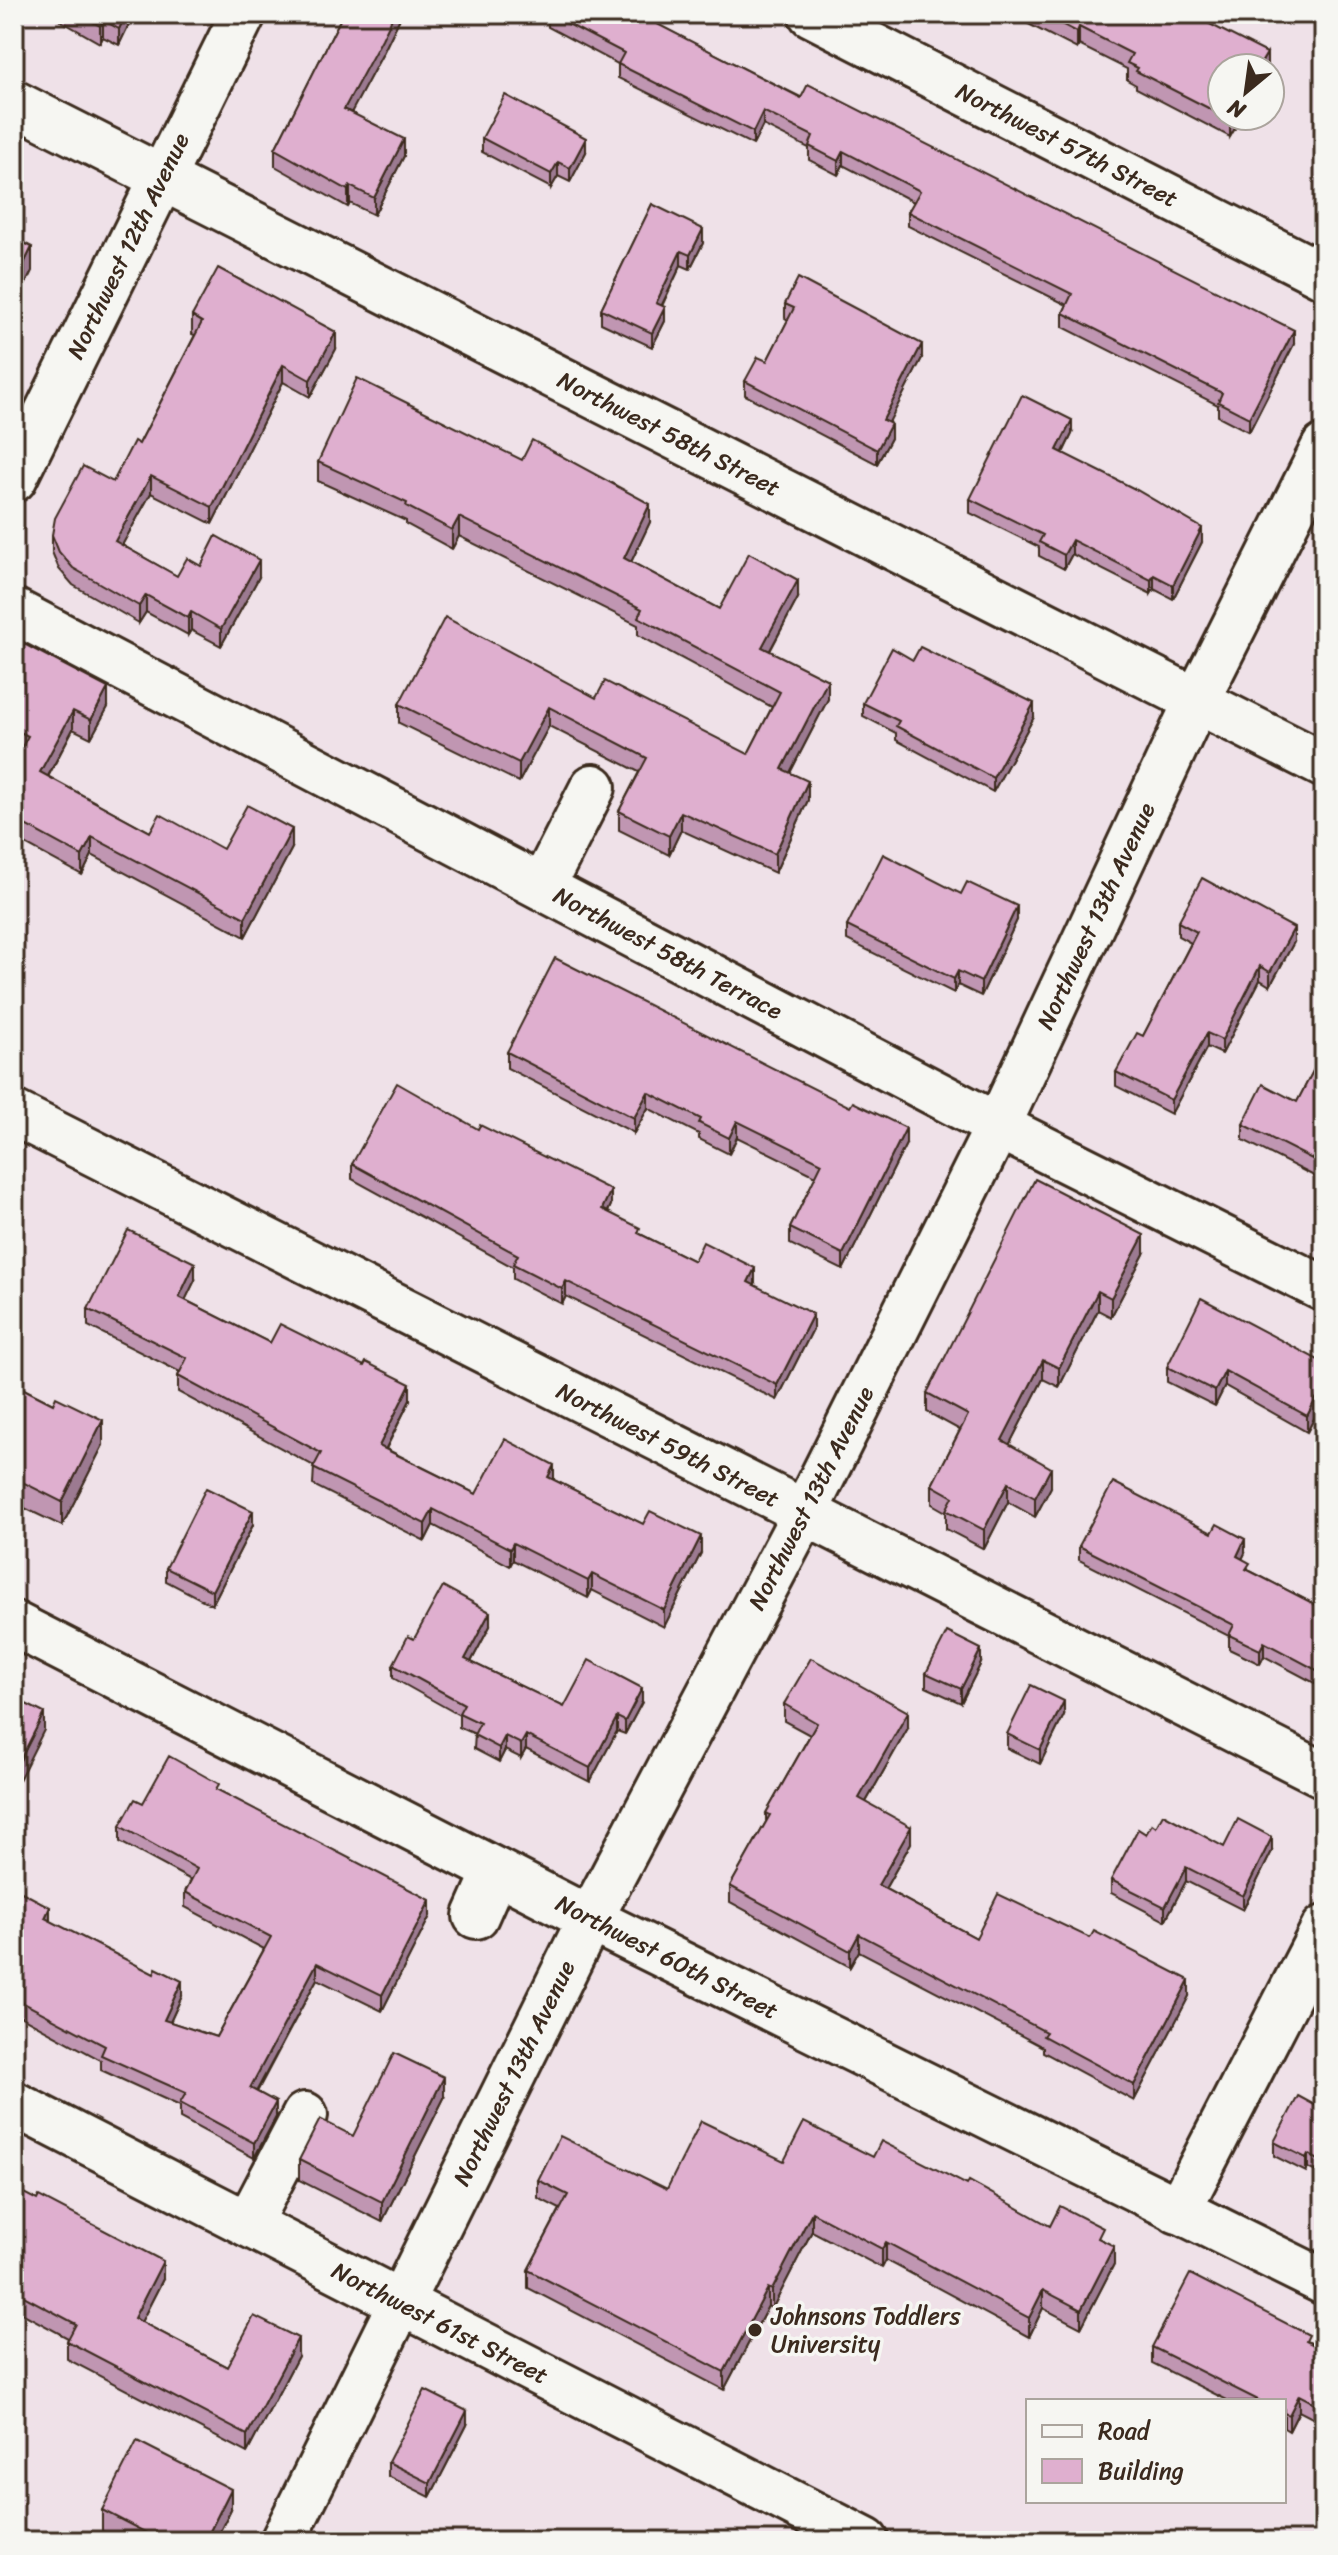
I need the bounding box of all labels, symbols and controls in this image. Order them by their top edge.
north arrow [1206,52,1286,132]
street label: Northwest 57th Street [948,71,1186,219]
text: N [1220,88,1254,130]
street label: Northwest 12th Avenue [55,125,201,367]
street label: Northwest 58th Street [550,359,788,509]
street label: Northwest 13th Avenue [1025,795,1167,1037]
street label: Northwest 58th Terrace [546,875,791,1032]
street label: Northwest 59th Street [549,1370,787,1520]
street label: Northwest 13th Avenue [736,1378,886,1618]
street label: Northwest 60th Street [548,1883,786,2031]
street label: Northwest 13th Avenue [441,1952,587,2193]
street label: Northwest 61st Street [324,2250,556,2396]
place label: Johnsons Toddlers University [770,2295,962,2365]
marker: Johnsons Toddlers University [746,2321,764,2339]
legend [1026,2399,1286,2503]
text: Road [1098,2410,1152,2452]
text: Building [1098,2450,1184,2492]

